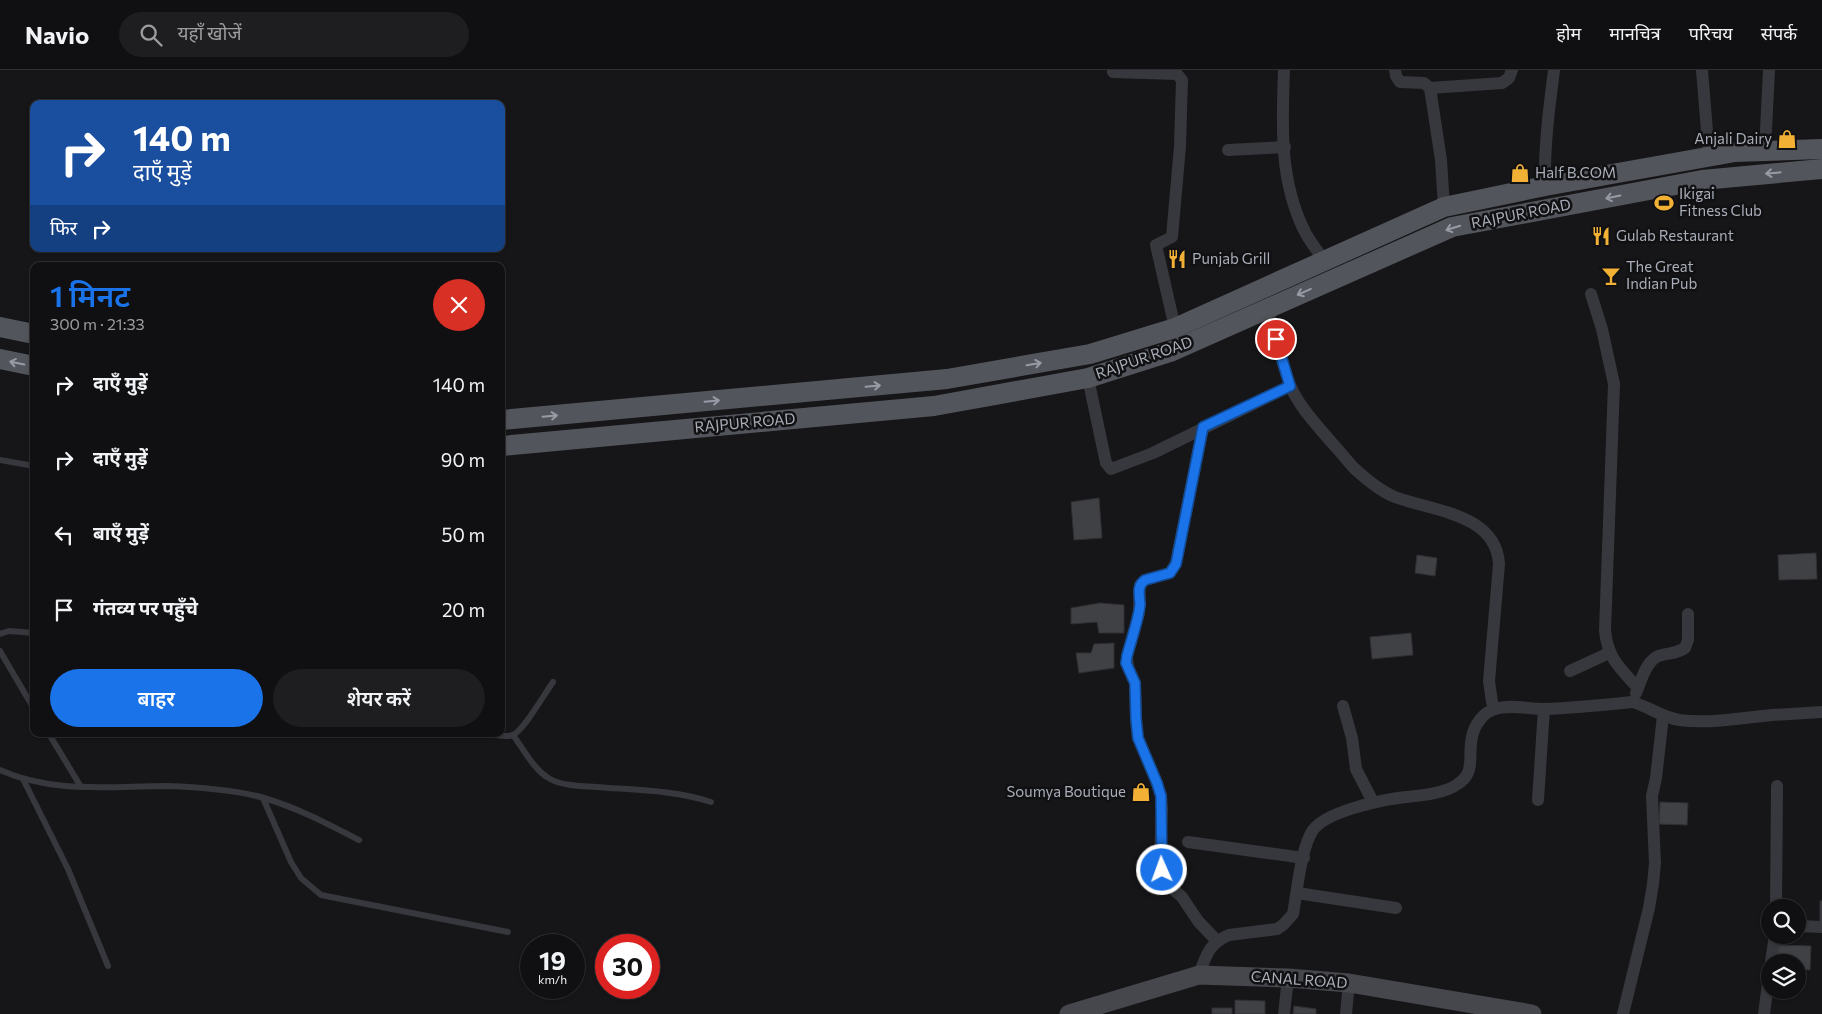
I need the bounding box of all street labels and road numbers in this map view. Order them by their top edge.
street label: RAJPUR ROAD [1469,195,1572,231]
street label: RAJPUR ROAD [1093,332,1194,382]
street label: RAJPUR ROAD [694,409,796,435]
street label: CANAL ROAD [1250,967,1348,991]

